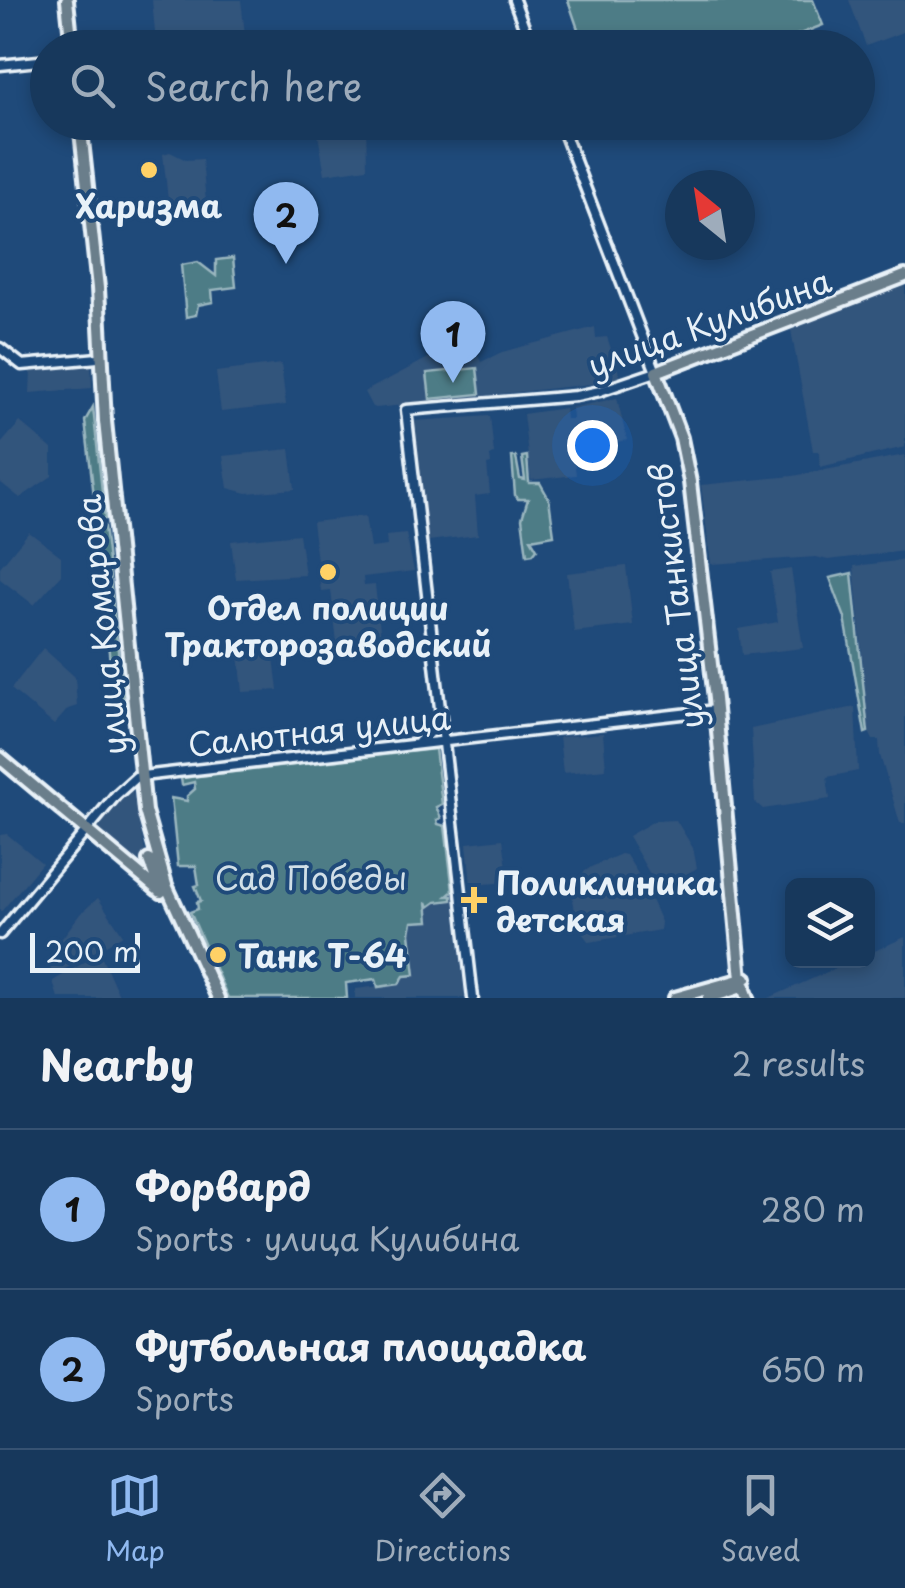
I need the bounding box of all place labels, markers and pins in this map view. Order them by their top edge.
marker: Харизма [138,159,160,181]
place label: Харизма [76,181,222,229]
pin: 2 [254,182,318,264]
pin: 1 [420,300,486,383]
marker: Отдел полиции Тракторозаводский [317,561,339,583]
place label: Отдел полиции Тракторозаводский [164,583,492,668]
place label: Поликлиника детская [496,858,718,943]
marker: Поликлиника детская [461,887,487,913]
place label: Танк Т-64 [238,931,407,979]
marker: Танк Т-64 [207,944,229,966]

